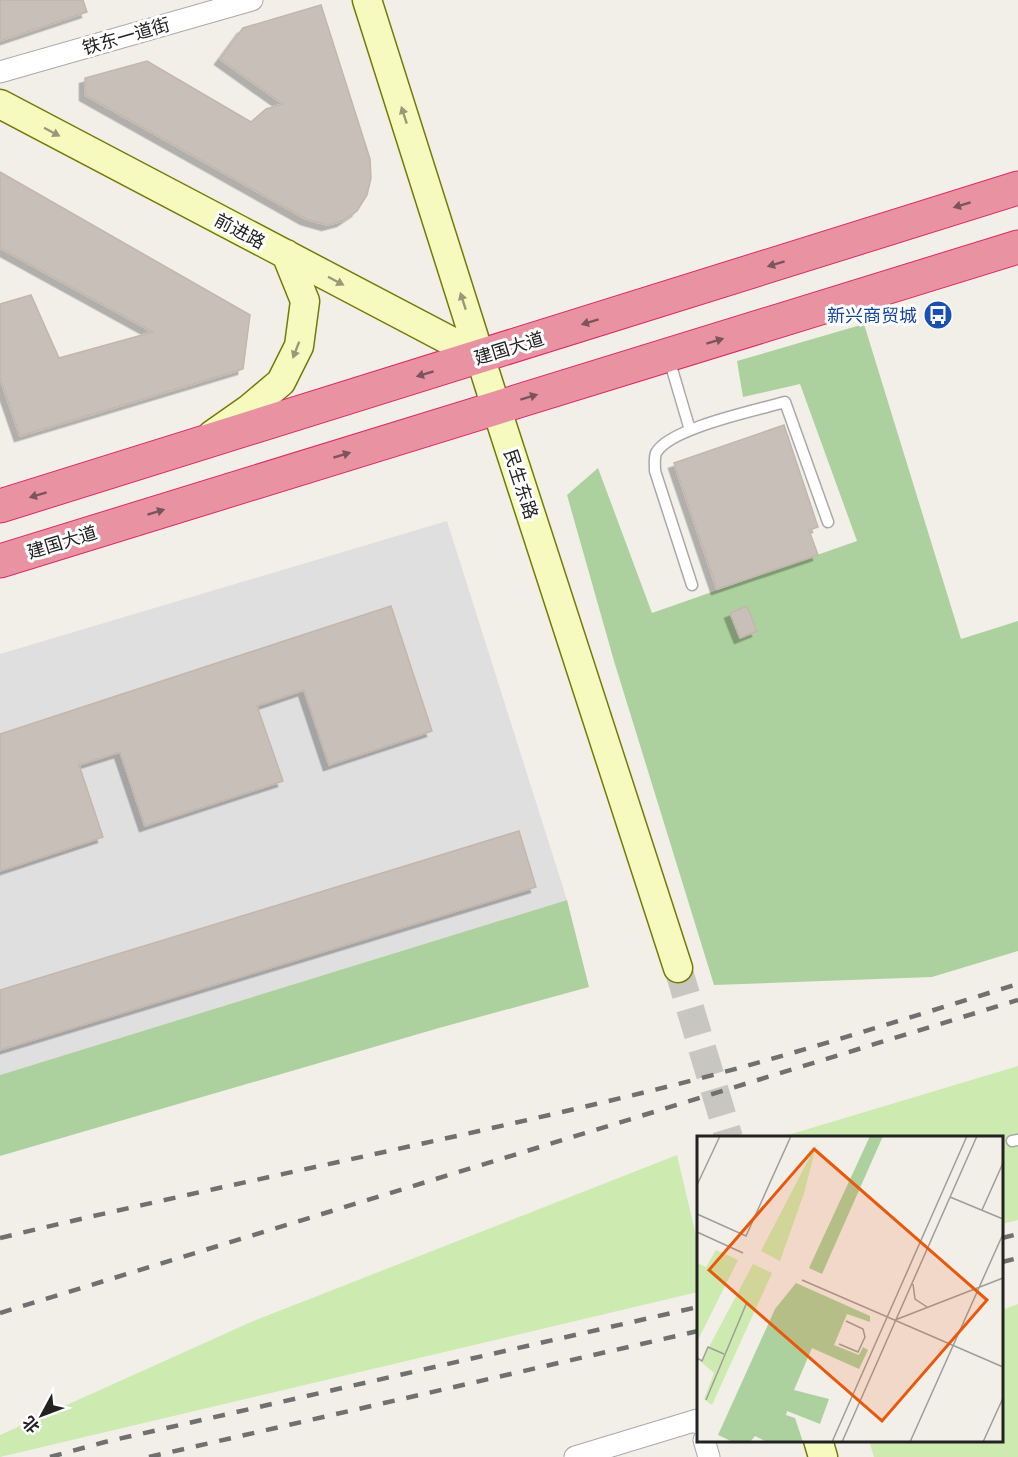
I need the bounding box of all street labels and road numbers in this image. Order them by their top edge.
street label: 铁东一道街 [80,14,172,58]
street label: 前进路 [211,209,269,253]
street label: 建国大道 [472,327,546,369]
street label: 民生东路 [500,447,542,521]
street label: 建国大道 [25,521,99,563]

